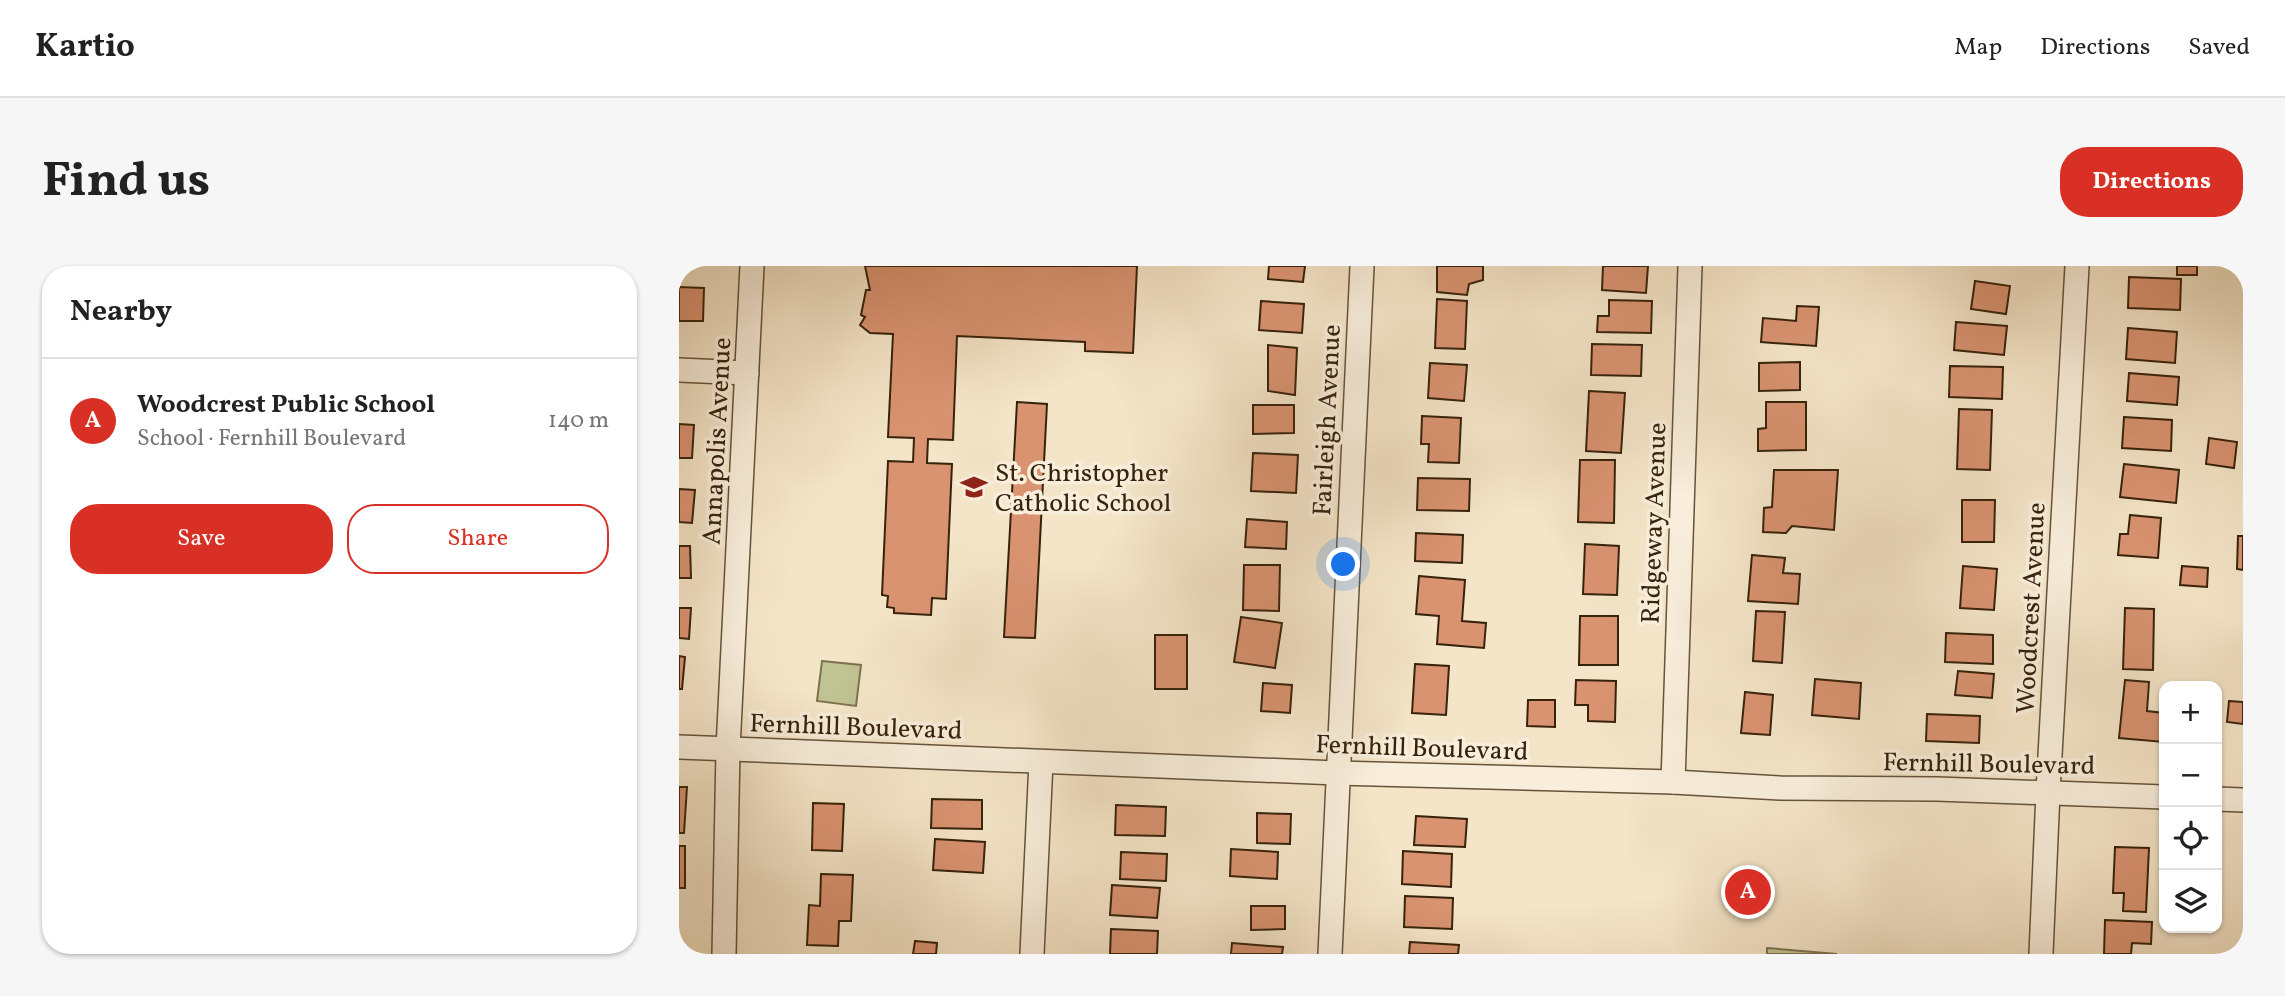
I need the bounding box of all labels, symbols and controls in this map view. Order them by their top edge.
text: Kartio [35,25,135,71]
text: Map [1954,31,2002,65]
text: Directions [2040,31,2150,65]
text: Saved [2188,31,2250,65]
button: Directions [2060,147,2243,217]
text: Find us [42,148,210,217]
text: Nearby [70,291,172,333]
street label: Fairleigh Avenue [1305,323,1351,517]
street label: Annapolis Avenue [695,336,741,546]
text: Woodcrest Public School [137,387,435,423]
text: A [85,405,101,437]
text: 140 m [548,405,609,437]
street label: Ridgeway Avenue [1633,422,1677,624]
text: School · Fernhill Boulevard [137,423,406,455]
place label: St. Christopher Catholic School [995,456,1171,522]
school or university icon: St. Christopher Catholic School [959,472,989,502]
street label: Woodcrest Avenue [2008,501,2056,715]
button: Save [70,504,333,574]
button: Share [347,504,609,574]
your location [1326,547,1360,581]
map controls [2159,681,2222,933]
button: + [2159,681,2222,744]
street label: Fernhill Boulevard [749,706,963,750]
street label: Fernhill Boulevard [1315,727,1529,771]
button: − [2159,744,2222,807]
street label: Fernhill Boulevard [1882,745,2096,785]
button: locate [2159,807,2222,870]
pin: A [1725,866,1771,918]
button: layers [2159,870,2222,933]

